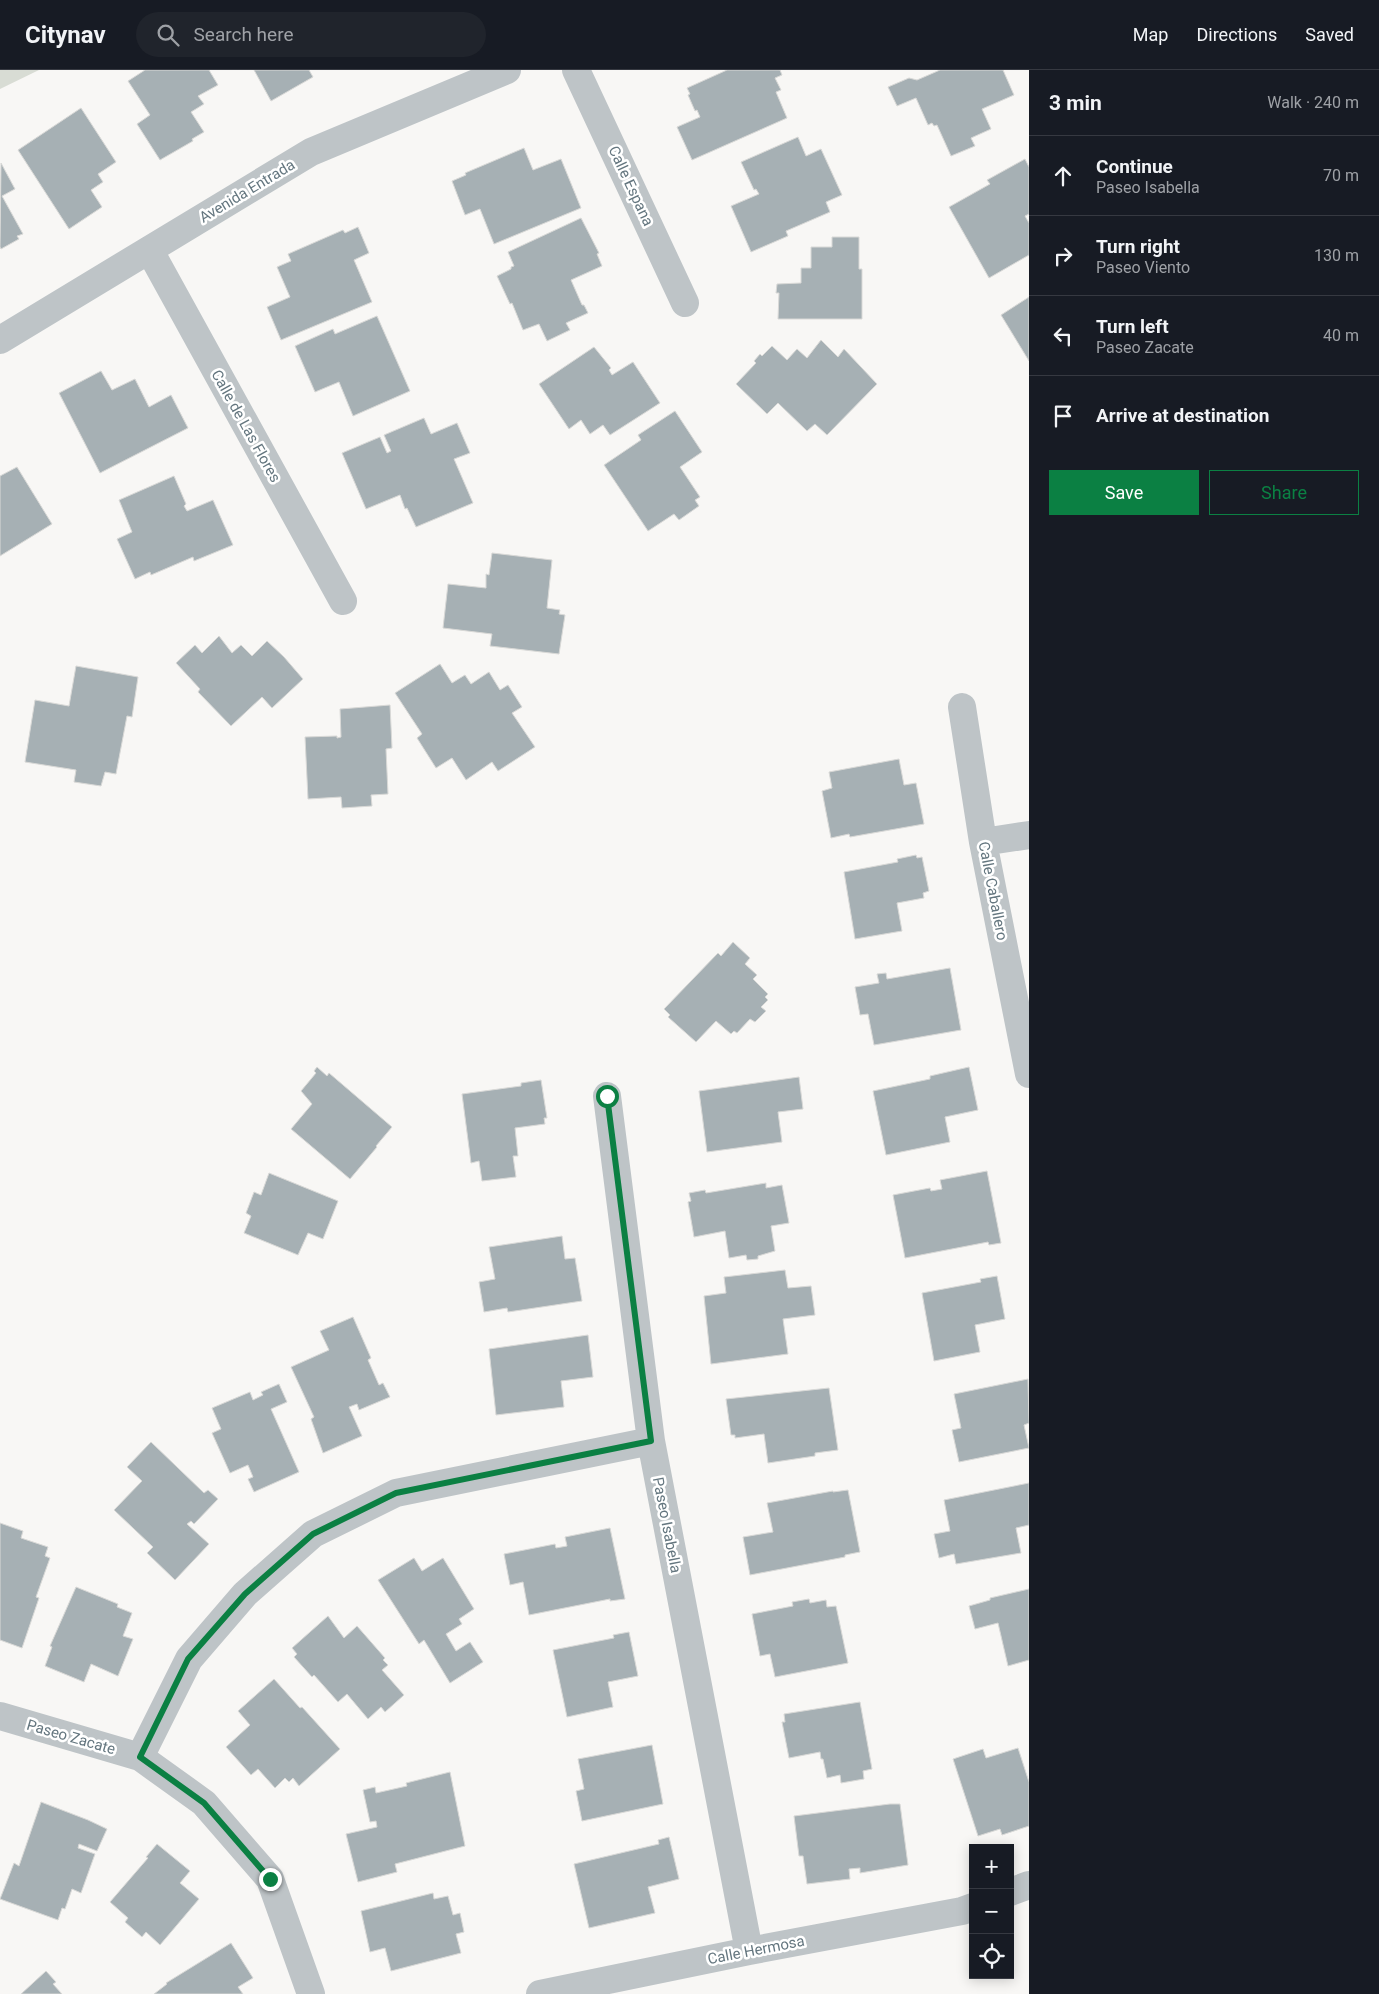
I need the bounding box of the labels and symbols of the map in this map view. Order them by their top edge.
street label: Calle Espana [605,143,657,229]
street label: Avenida Entrada [196,155,298,227]
street label: Calle de Las Flores [208,367,284,485]
street label: Calle Caballero [975,840,1011,942]
route start [596,1085,619,1108]
street label: Paseo Isabella [649,1476,685,1574]
street label: Paseo Zacate [25,1716,118,1758]
route end [259,1868,282,1891]
street label: Calle Hermosa [706,1932,806,1968]

